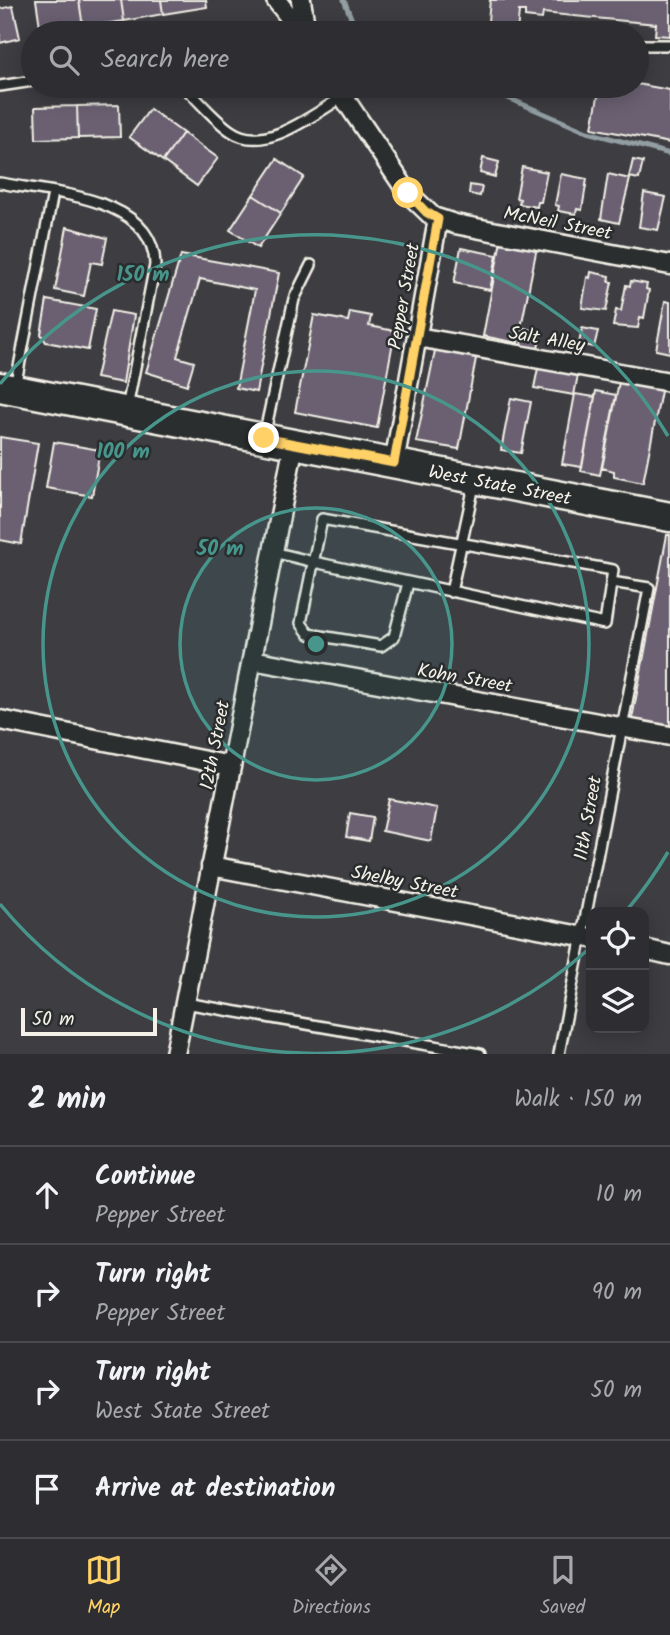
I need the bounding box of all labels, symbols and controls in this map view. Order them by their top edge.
search box [21,21,649,98]
text: Search here [101,39,229,81]
icon: search [45,41,83,79]
route start [392,177,423,208]
street label: McNeil Street [501,199,615,249]
street label: Pepper Street [381,240,429,352]
text: 150 m [116,259,170,292]
street label: Salt Alley [506,319,588,362]
route end [248,422,279,453]
text: 100 m [96,436,150,469]
street label: West State Street [426,457,574,515]
text: 50 m [196,533,243,566]
centre of rings [304,632,328,656]
street label: Kohn Street [415,656,515,702]
street label: 12th Street [193,698,239,793]
street label: 11th Street [567,773,611,863]
street label: Shelby Street [349,858,461,908]
map controls [586,907,649,1033]
button: locate [586,907,649,970]
button: layers [586,970,649,1033]
scale bar [21,1005,158,1037]
text: 50 m [32,1005,74,1035]
text: 2 min [28,1076,106,1124]
text: Walk · 150 m [514,1082,642,1118]
text: Continue [95,1156,196,1198]
icon: ahead [28,1176,66,1214]
text: 10 m [596,1177,642,1213]
text: Pepper Street [95,1198,225,1234]
text: Turn right [95,1254,211,1296]
icon: right [28,1274,66,1312]
text: 90 m [592,1275,642,1311]
text: Pepper Street [95,1296,225,1332]
text: Turn right [95,1352,211,1394]
icon: right [28,1372,66,1410]
text: 50 m [591,1373,642,1409]
text: West State Street [95,1394,270,1430]
text: Arrive at destination [95,1468,335,1510]
icon: arrive [28,1470,66,1508]
tab: Map [85,1551,123,1623]
tab: Directions [292,1551,371,1623]
tab: Saved [540,1551,585,1623]

